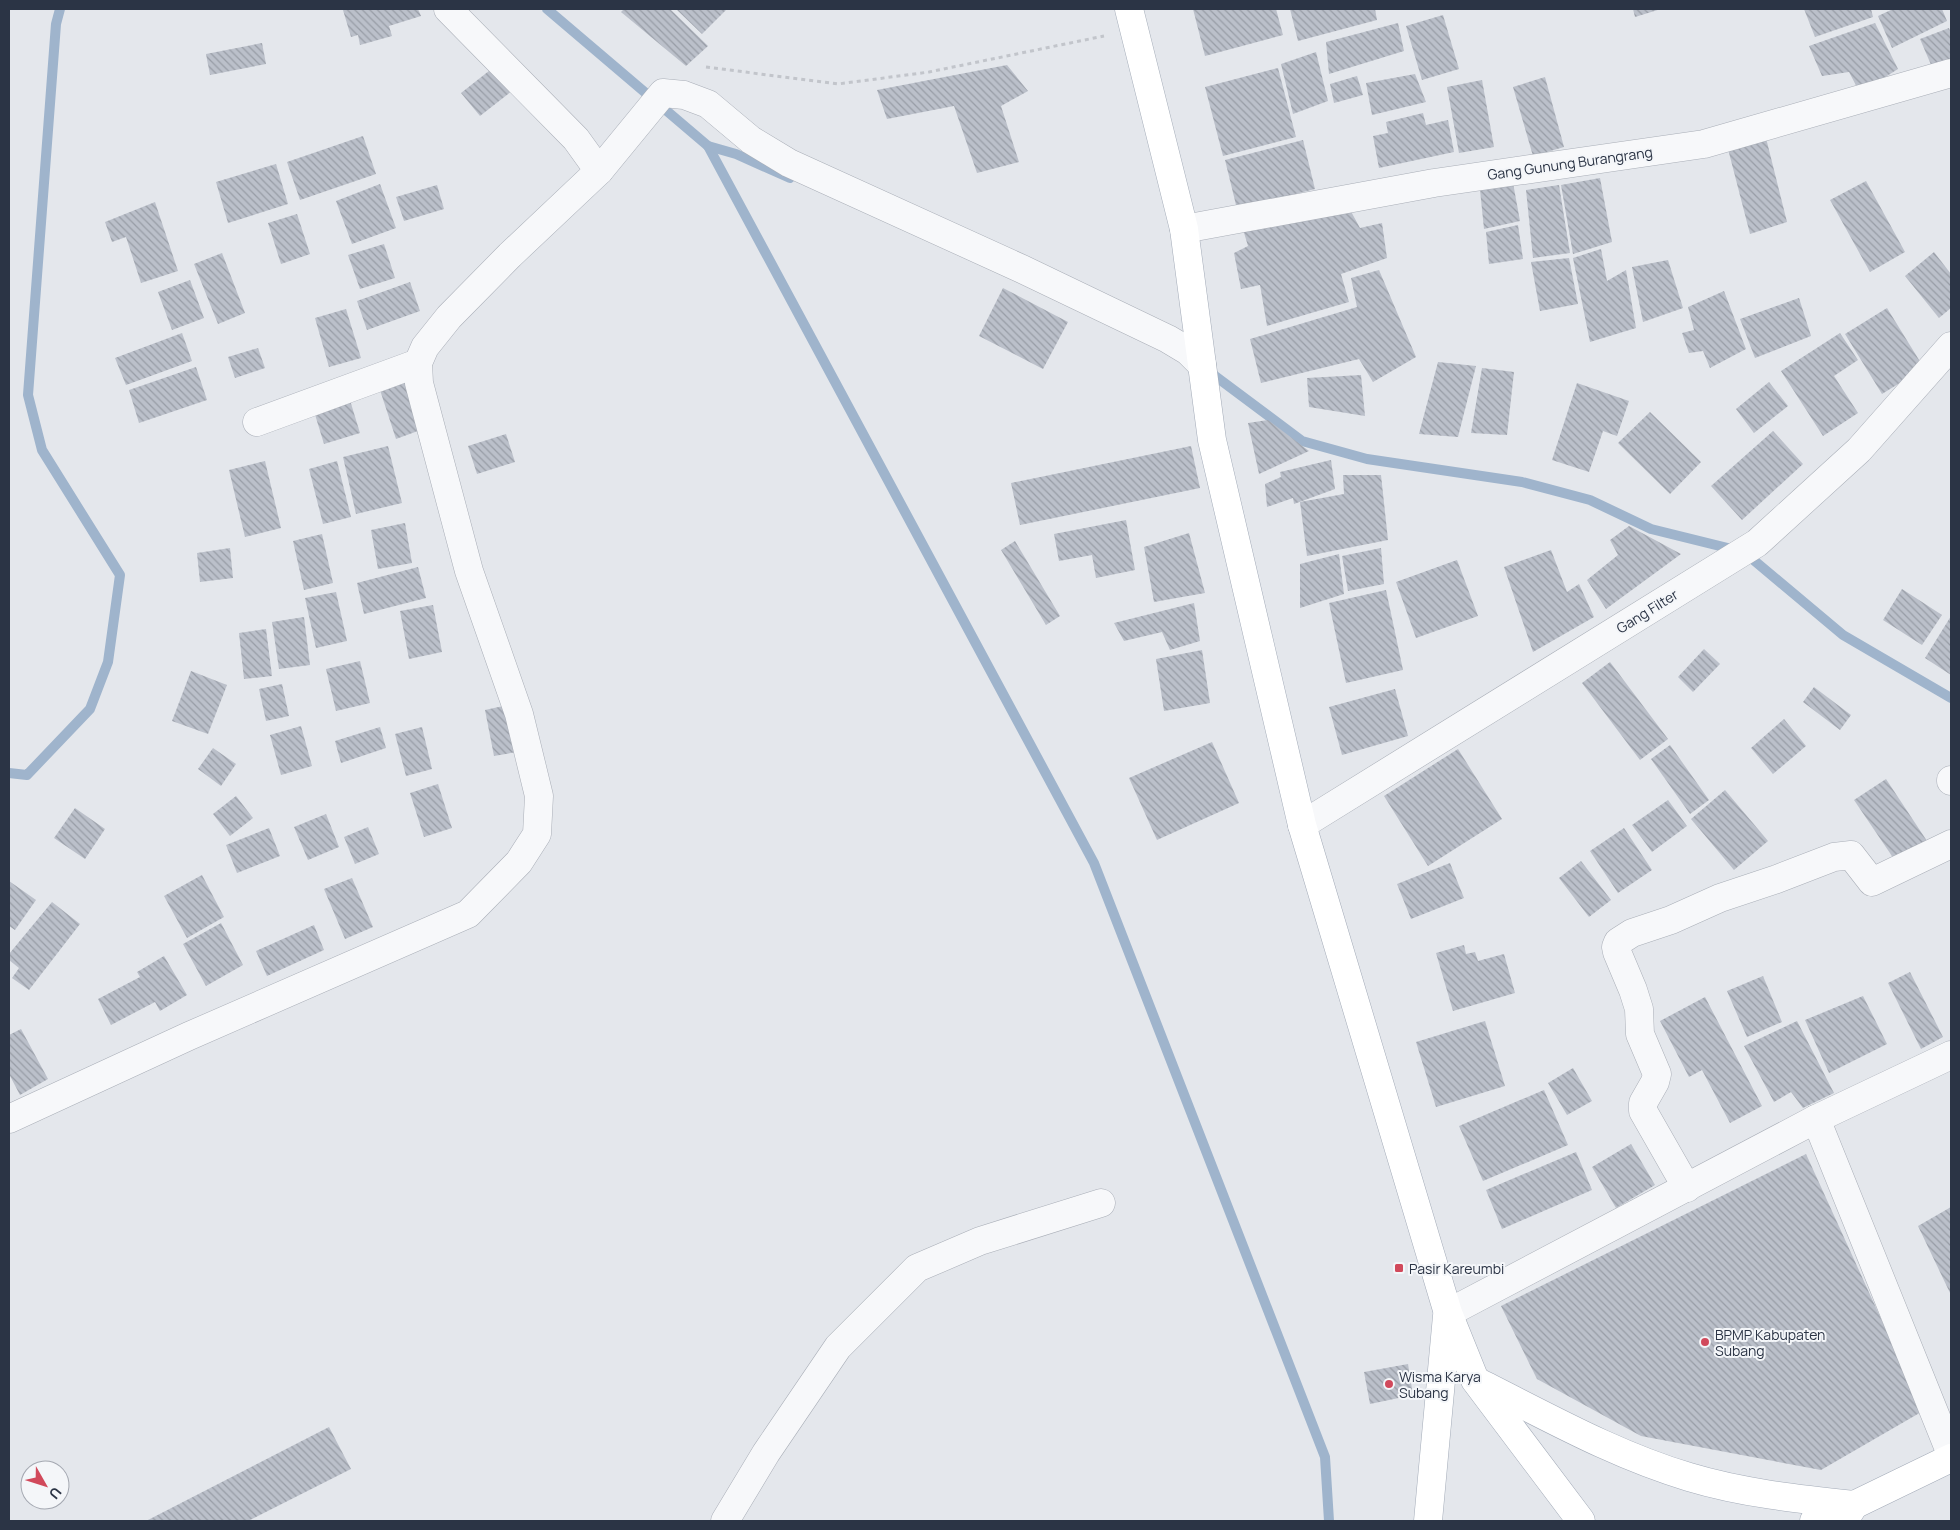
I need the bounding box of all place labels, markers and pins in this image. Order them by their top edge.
place label: Pasir Kareumbi [1409,1259,1504,1278]
marker: Pasir Kareumbi [1393,1262,1405,1274]
place label: BPMP Kabupaten Subang [1715,1325,1825,1360]
marker: BPMP Kabupaten Subang [1699,1336,1711,1348]
place label: Wisma Karya Subang [1399,1367,1481,1402]
marker: Wisma Karya Subang [1383,1378,1395,1390]

